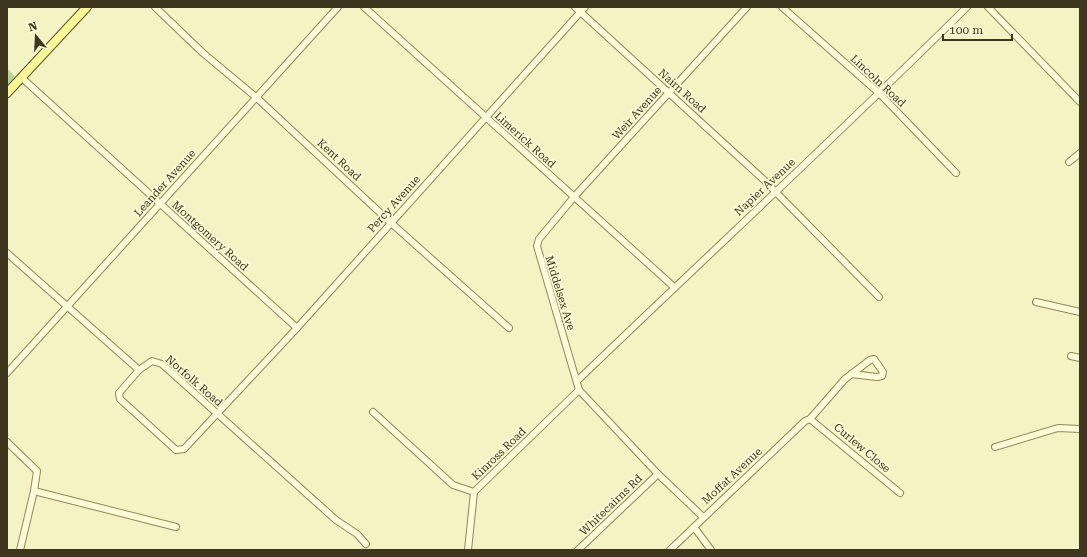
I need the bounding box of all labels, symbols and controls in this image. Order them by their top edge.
north arrow [16,16,56,56]
scale bar [943,16,1012,42]
text: N [27,19,40,34]
text: 100 m [949,23,983,37]
street label: Lincoln Road [848,52,908,110]
street label: Nairn Road [656,66,708,116]
street label: Weir Avenue [610,84,664,142]
street label: Limerick Road [492,109,558,171]
street label: Kent Road [315,137,363,183]
street label: Leander Avenue [131,147,199,219]
street label: Napier Avenue [732,156,798,218]
street label: Percy Avenue [365,173,423,235]
street label: Montgomery Road [169,198,251,274]
street label: Middelsex Ave [543,254,577,332]
street label: Norfolk Road [163,353,225,409]
street label: Curlew Close [831,421,893,475]
street label: Kinross Road [469,425,529,483]
street label: Moffat Avenue [699,445,765,507]
street label: Whitecairns Rd [577,472,645,538]

